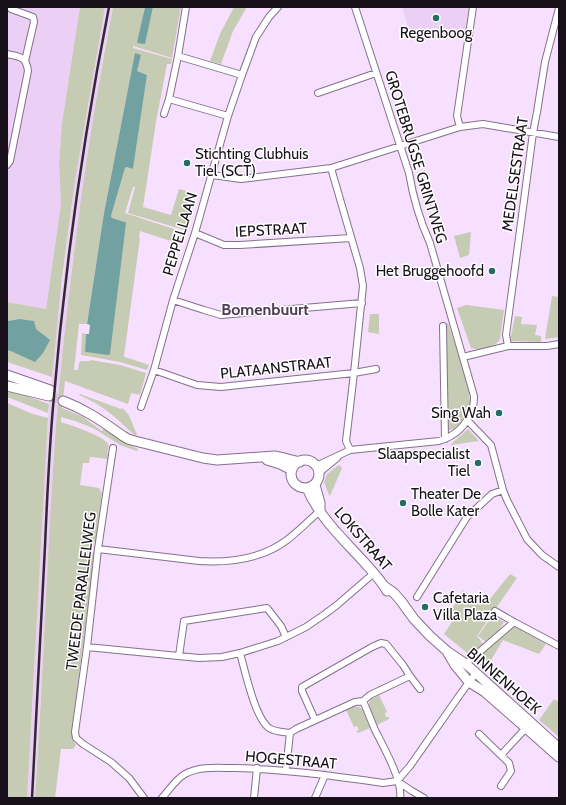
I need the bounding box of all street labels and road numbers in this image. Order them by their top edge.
street label: GROTEBRUGSE GRINTWEG [381,68,451,246]
street label: MEDELSESTRAAT [498,115,532,233]
street label: PEPPELLAAN [159,190,201,278]
street label: IEPSTRAAT [234,219,308,241]
street label: PLATAANSTRAAT [219,353,333,383]
street label: LOKSTRAAT [330,503,396,575]
street label: TWEEDE PARALLELWEG [62,511,100,671]
street label: BINNENHOEK [463,644,545,718]
street label: HOGESTRAAT [244,747,338,773]

